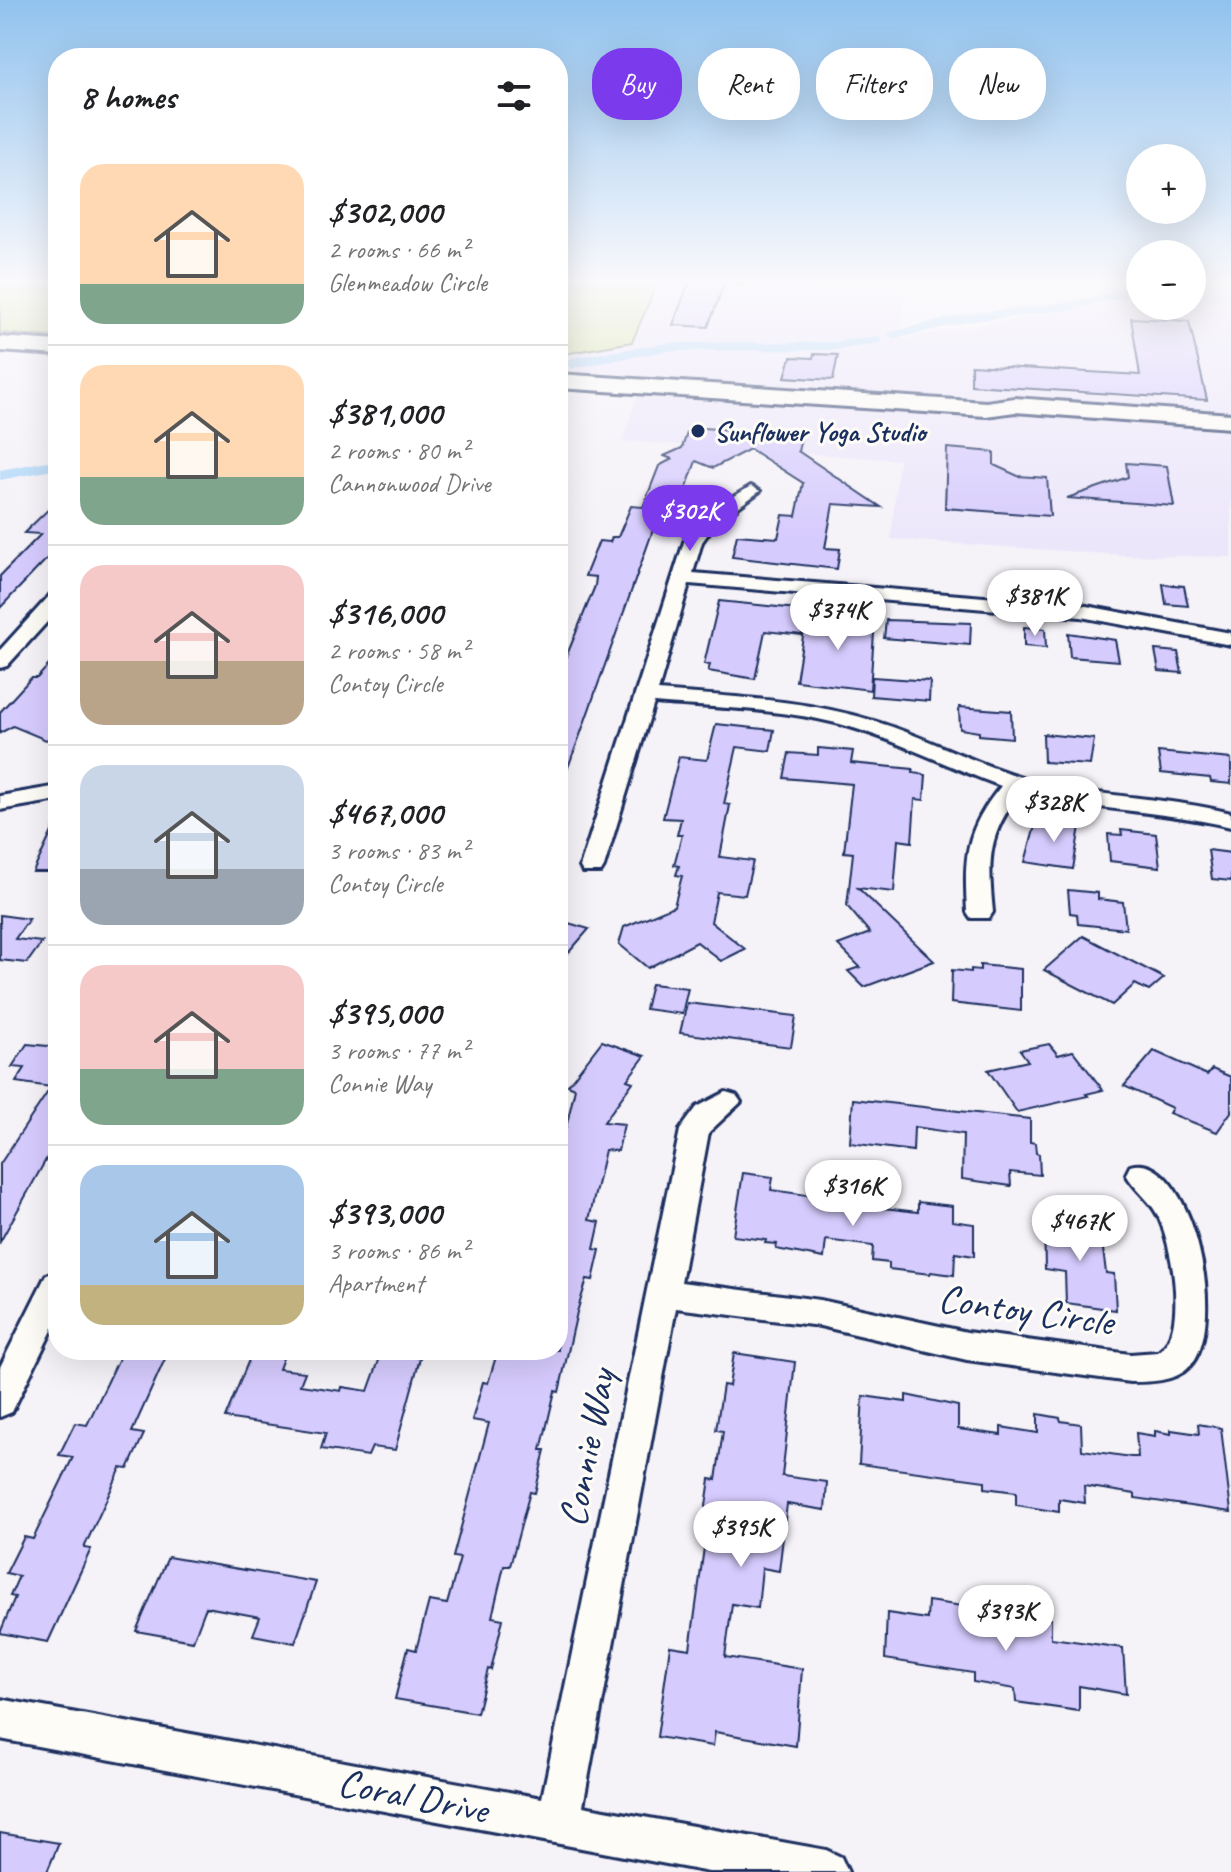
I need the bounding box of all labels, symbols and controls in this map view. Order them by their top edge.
chip: Buy [592,48,682,120]
chip: Rent [698,48,800,120]
chip: Filters [816,48,933,120]
chip: New [949,48,1046,120]
icon: filters [492,74,536,118]
text: 8 homes [80,75,176,118]
map controls [1126,144,1206,320]
button: + [1126,144,1206,224]
text: $302,000 [328,190,442,233]
icon: home [144,196,240,292]
text: 2 rooms · 66 m² [328,233,469,266]
button: − [1126,240,1206,320]
text: Glenmeadow Circle [328,266,487,299]
text: $381,000 [328,391,442,434]
icon: home [144,397,240,493]
place label: Sunflower Yoga Studio [714,414,928,449]
marker: Sunflower Yoga Studio [689,422,707,440]
text: 2 rooms · 80 m² [328,434,469,467]
text: Cannonwood Drive [328,467,491,500]
pin: $302K [634,485,746,553]
text: $302K [660,494,720,527]
pin: $381K [979,570,1091,638]
text: $381K [1005,579,1065,612]
pin: $374K [782,584,894,652]
text: $316,000 [328,591,443,634]
text: $374K [808,593,868,626]
icon: home [144,597,240,693]
text: 2 rooms · 58 m² [328,634,469,667]
text: Contoy Circle [328,667,443,700]
pin: $328K [998,776,1110,844]
text: $328K [1024,785,1084,818]
text: $467,000 [328,791,442,834]
icon: home [144,797,240,893]
text: 3 rooms · 83 m² [328,834,469,867]
text: Contoy Circle [328,867,443,900]
text: $395,000 [328,991,441,1034]
icon: home [144,997,240,1093]
text: 3 rooms · 77 m² [328,1034,469,1067]
text: Connie Way [328,1067,431,1100]
pin: $316K [797,1160,909,1228]
text: $316K [823,1169,883,1202]
text: $393,000 [328,1191,441,1234]
pin: $467K [1024,1195,1136,1263]
icon: home [144,1197,240,1293]
text: $467K [1050,1204,1110,1237]
text: 3 rooms · 86 m² [328,1234,469,1267]
text: Apartment [328,1267,424,1300]
street label: Contoy Circle [935,1273,1120,1347]
street label: Connie Way [547,1362,627,1531]
pin: $395K [685,1501,797,1569]
text: $395K [711,1510,771,1543]
pin: $393K [950,1585,1062,1653]
text: $393K [976,1594,1036,1627]
street label: Coral Drive [334,1757,495,1836]

